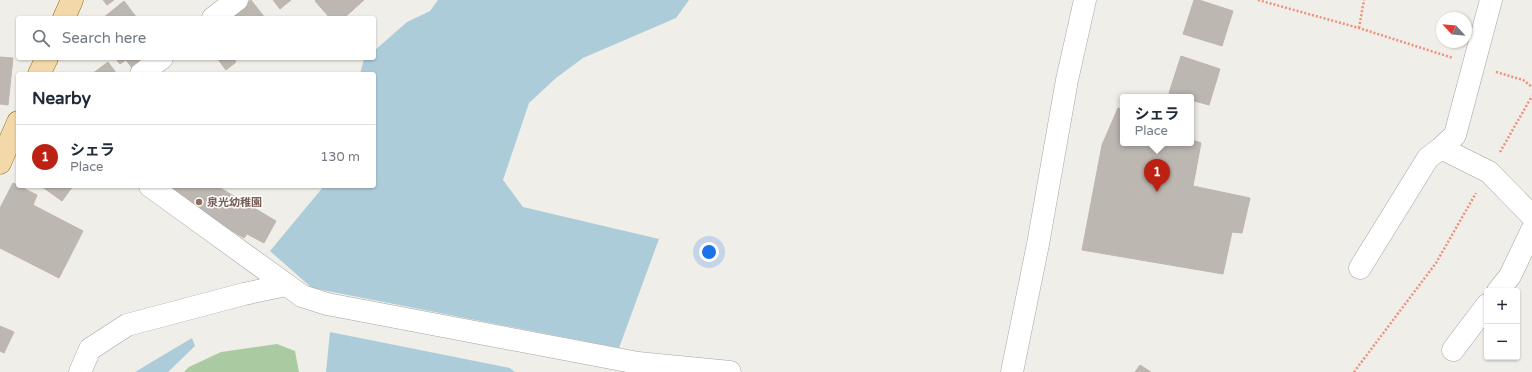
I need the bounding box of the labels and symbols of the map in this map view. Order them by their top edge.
north arrow [1436,12,1472,48]
pin: 1 [1144,159,1170,192]
place label: 泉光幼稚園 [207,196,262,209]
marker: 泉光幼稚園 [194,197,204,207]
your location [699,242,719,262]

